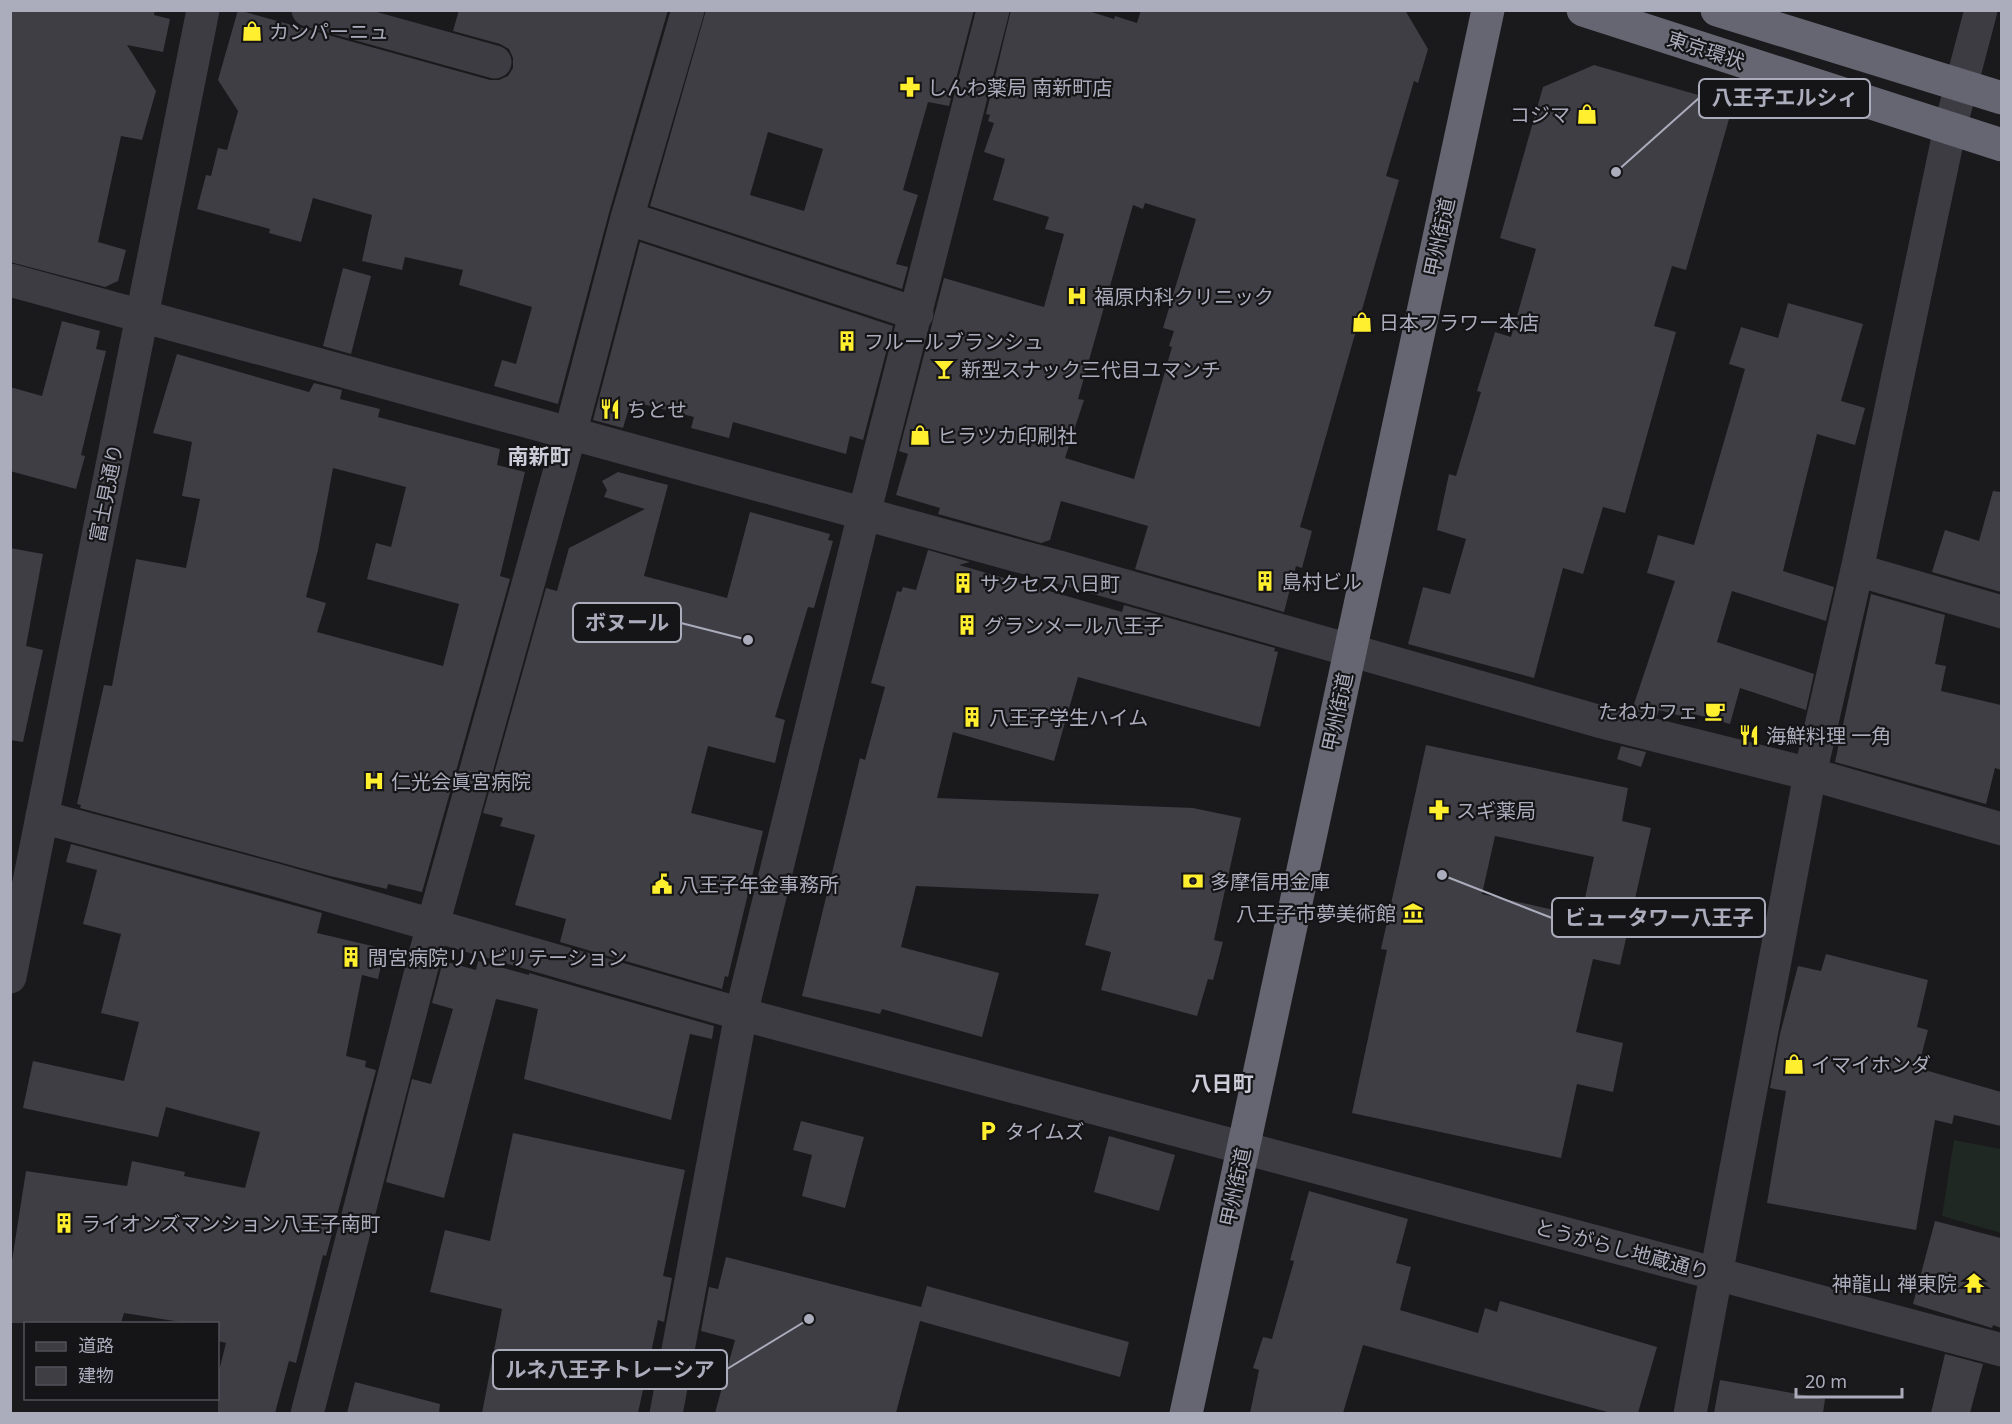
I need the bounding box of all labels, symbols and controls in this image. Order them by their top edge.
place label: カンパーニュ [269,18,389,45]
shop icon: カンパーニュ [240,19,264,43]
street label: 東京環状 [1664,25,1748,75]
place label: しんわ薬局 南新町店 [927,74,1112,101]
pharmacy icon: しんわ薬局 南新町店 [898,75,922,99]
callout: 八王子エルシィ [1699,79,1870,118]
text: 八王子エルシィ [1712,83,1859,111]
place label: コジマ [1510,101,1570,128]
shop icon: コジマ [1575,102,1599,126]
street label: 甲州街道 [1417,195,1461,279]
place label: 福原内科クリニック [1094,283,1274,310]
hospital icon: 福原内科クリニック [1065,284,1089,308]
place label: 日本フラワー本店 [1379,309,1539,336]
shop icon: 日本フラワー本店 [1350,310,1374,334]
place label: フルールブランシュ [864,328,1044,355]
building icon: フルールブランシュ [835,329,859,353]
place label: 新型スナック三代目ユマンチ [961,356,1221,383]
bar icon: 新型スナック三代目ユマンチ [932,357,956,381]
place label: ちとせ [627,396,687,423]
restaurant icon: ちとせ [598,397,622,421]
place label: ヒラツカ印刷社 [937,422,1077,449]
shop icon: ヒラツカ印刷社 [908,423,932,447]
street label: 富士見通り [83,441,129,545]
district label: 南新町 [508,442,571,470]
place label: 島村ビル [1282,568,1362,595]
building icon: 島村ビル [1253,569,1277,593]
place label: サクセス八日町 [980,570,1120,597]
building icon: サクセス八日町 [951,571,975,595]
callout: ボヌール [573,603,681,642]
text: ボヌール [585,608,669,636]
place label: グランメール八王子 [984,612,1163,639]
building icon: グランメール八王子 [955,613,979,637]
street label: 甲州街道 [1315,670,1359,754]
place label: たねカフェ [1598,698,1698,725]
cafe icon: たねカフェ [1703,699,1727,723]
place label: 八王子学生ハイム [989,704,1148,731]
building icon: 八王子学生ハイム [960,705,984,729]
place label: 海鮮料理 一角 [1766,722,1891,749]
restaurant icon: 海鮮料理 一角 [1737,723,1761,747]
place label: 仁光会眞宮病院 [391,768,531,795]
hospital icon: 仁光会眞宮病院 [362,769,386,793]
place label: スギ薬局 [1456,797,1536,824]
pharmacy icon: スギ薬局 [1427,798,1451,822]
place label: 多摩信用金庫 [1210,868,1330,895]
bank icon: 多摩信用金庫 [1181,869,1205,893]
place label: 八王子年金事務所 [679,871,839,898]
public building icon: 八王子年金事務所 [650,872,674,896]
callout: ビュータワー八王子 [1552,898,1765,937]
place label: 八王子市夢美術館 [1236,900,1396,927]
museum icon: 八王子市夢美術館 [1401,901,1425,925]
text: ビュータワー八王子 [1565,903,1754,931]
place label: 間宮病院リハビリテーション [368,944,628,971]
building icon: 間宮病院リハビリテーション [339,945,363,969]
place label: イマイホンダ [1811,1051,1931,1078]
shop icon: イマイホンダ [1782,1052,1806,1076]
district label: 八日町 [1191,1069,1254,1097]
place label: タイムズ [1005,1118,1085,1145]
parking icon: タイムズ [976,1119,1000,1143]
street label: 甲州街道 [1213,1145,1257,1229]
place label: ライオンズマンション八王子南町 [81,1210,381,1237]
building icon: ライオンズマンション八王子南町 [52,1211,76,1235]
street label: とうがらし地蔵通り [1532,1213,1712,1285]
place label: 神龍山 禅東院 [1832,1270,1957,1297]
temple icon: 神龍山 禅東院 [1962,1271,1986,1295]
legend [24,1322,219,1400]
text: 道路 [78,1333,114,1357]
callout: ルネ八王子トレーシア [493,1350,727,1389]
text: ルネ八王子トレーシア [505,1355,715,1383]
scale bar [1796,1361,1902,1399]
text: 建物 [78,1363,114,1387]
text: 20 m [1805,1369,1847,1393]

